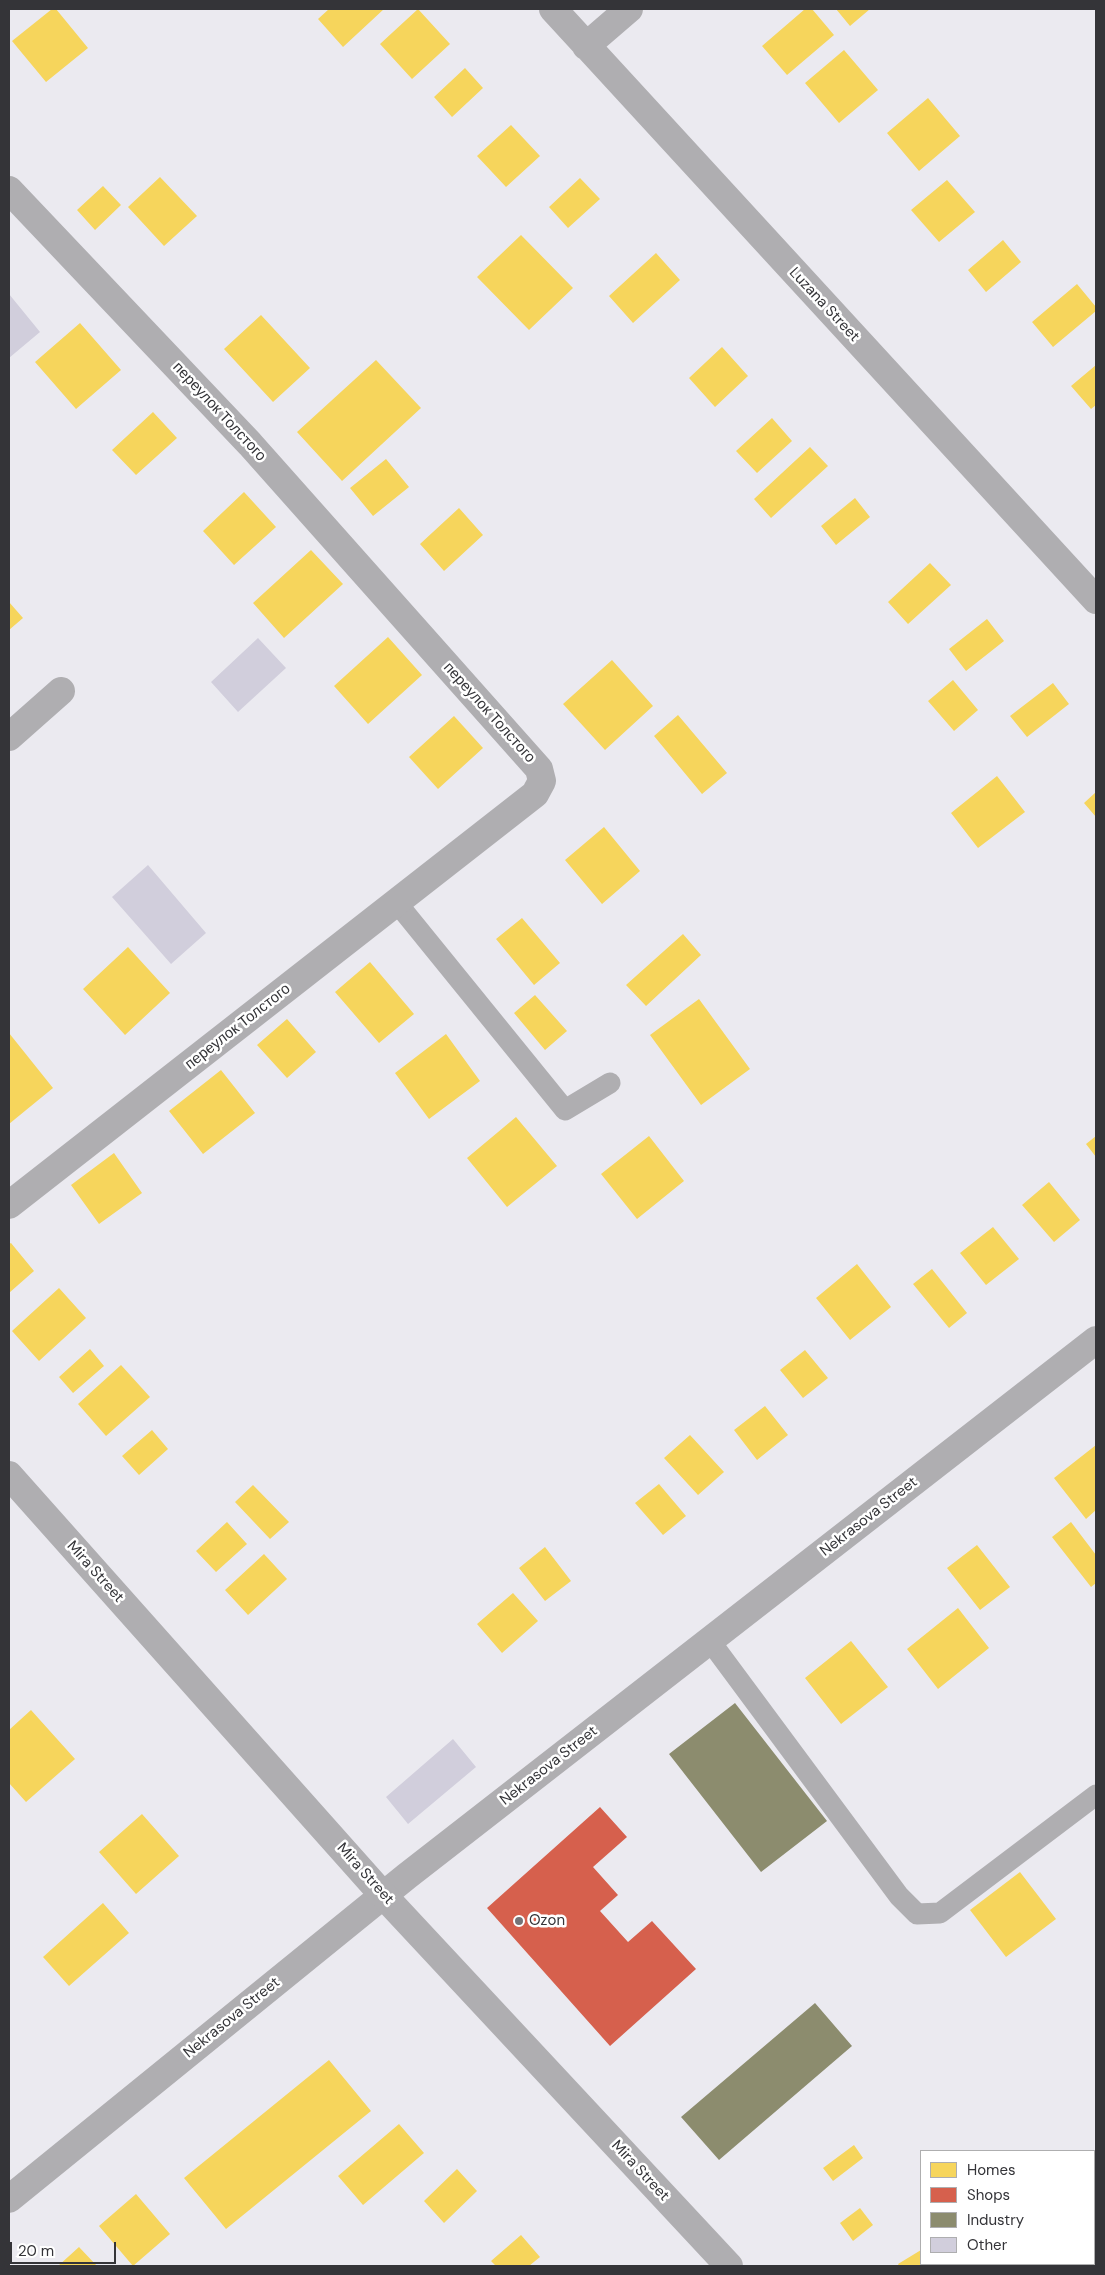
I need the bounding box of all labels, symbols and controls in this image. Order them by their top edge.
street label: Luzana Street [785,264,863,346]
street label: переулок Толстого [169,359,269,465]
street label: переулок Толстого [439,659,539,767]
street label: переулок Толстого [182,980,294,1074]
street label: Nekrasova Street [817,1473,921,1561]
street label: Mira Street [63,1538,127,1606]
street label: Nekrasova Street [497,1722,601,1810]
street label: Mira Street [333,1840,397,1908]
place label: Ozon [529,1912,565,1930]
marker: Ozon [513,1915,525,1927]
street label: Nekrasova Street [180,1974,284,2062]
street label: Mira Street [607,2137,673,2205]
legend [920,2150,1095,2265]
text: Homes [967,2160,1016,2180]
text: Shops [967,2185,1010,2205]
text: Industry [967,2210,1024,2230]
scale bar [12,2232,119,2264]
text: Other [967,2235,1007,2255]
text: 20 m [18,2241,54,2261]

